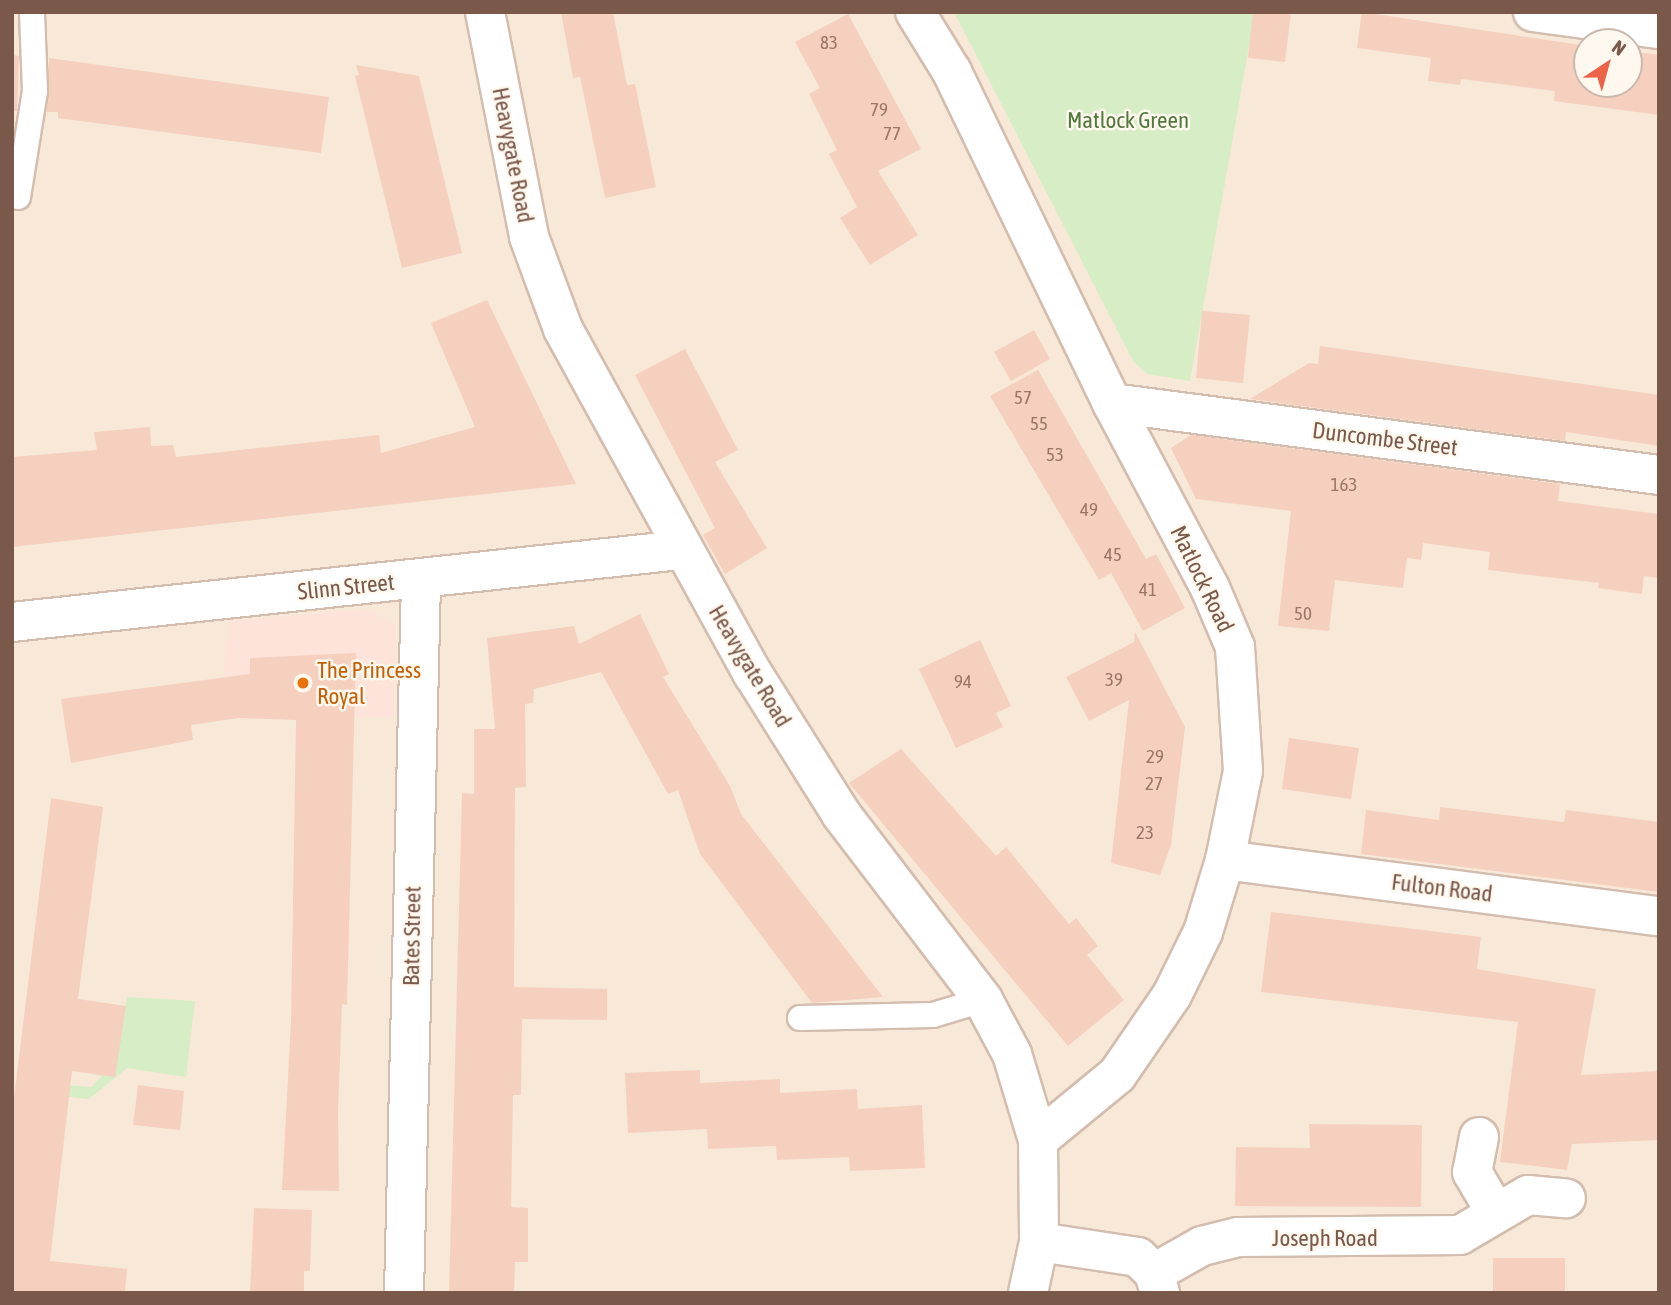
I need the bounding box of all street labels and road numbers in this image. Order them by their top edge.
street label: Heavygate Road [486,85,540,225]
street label: Duncombe Street [1311,416,1459,462]
street label: Matlock Road [1164,521,1240,637]
street label: Slinn Street [296,568,396,606]
street label: Heavygate Road [703,600,797,732]
street label: Fulton Road [1390,868,1494,908]
street label: Bates Street [397,886,427,986]
street label: Joseph Road [1272,1224,1378,1252]

